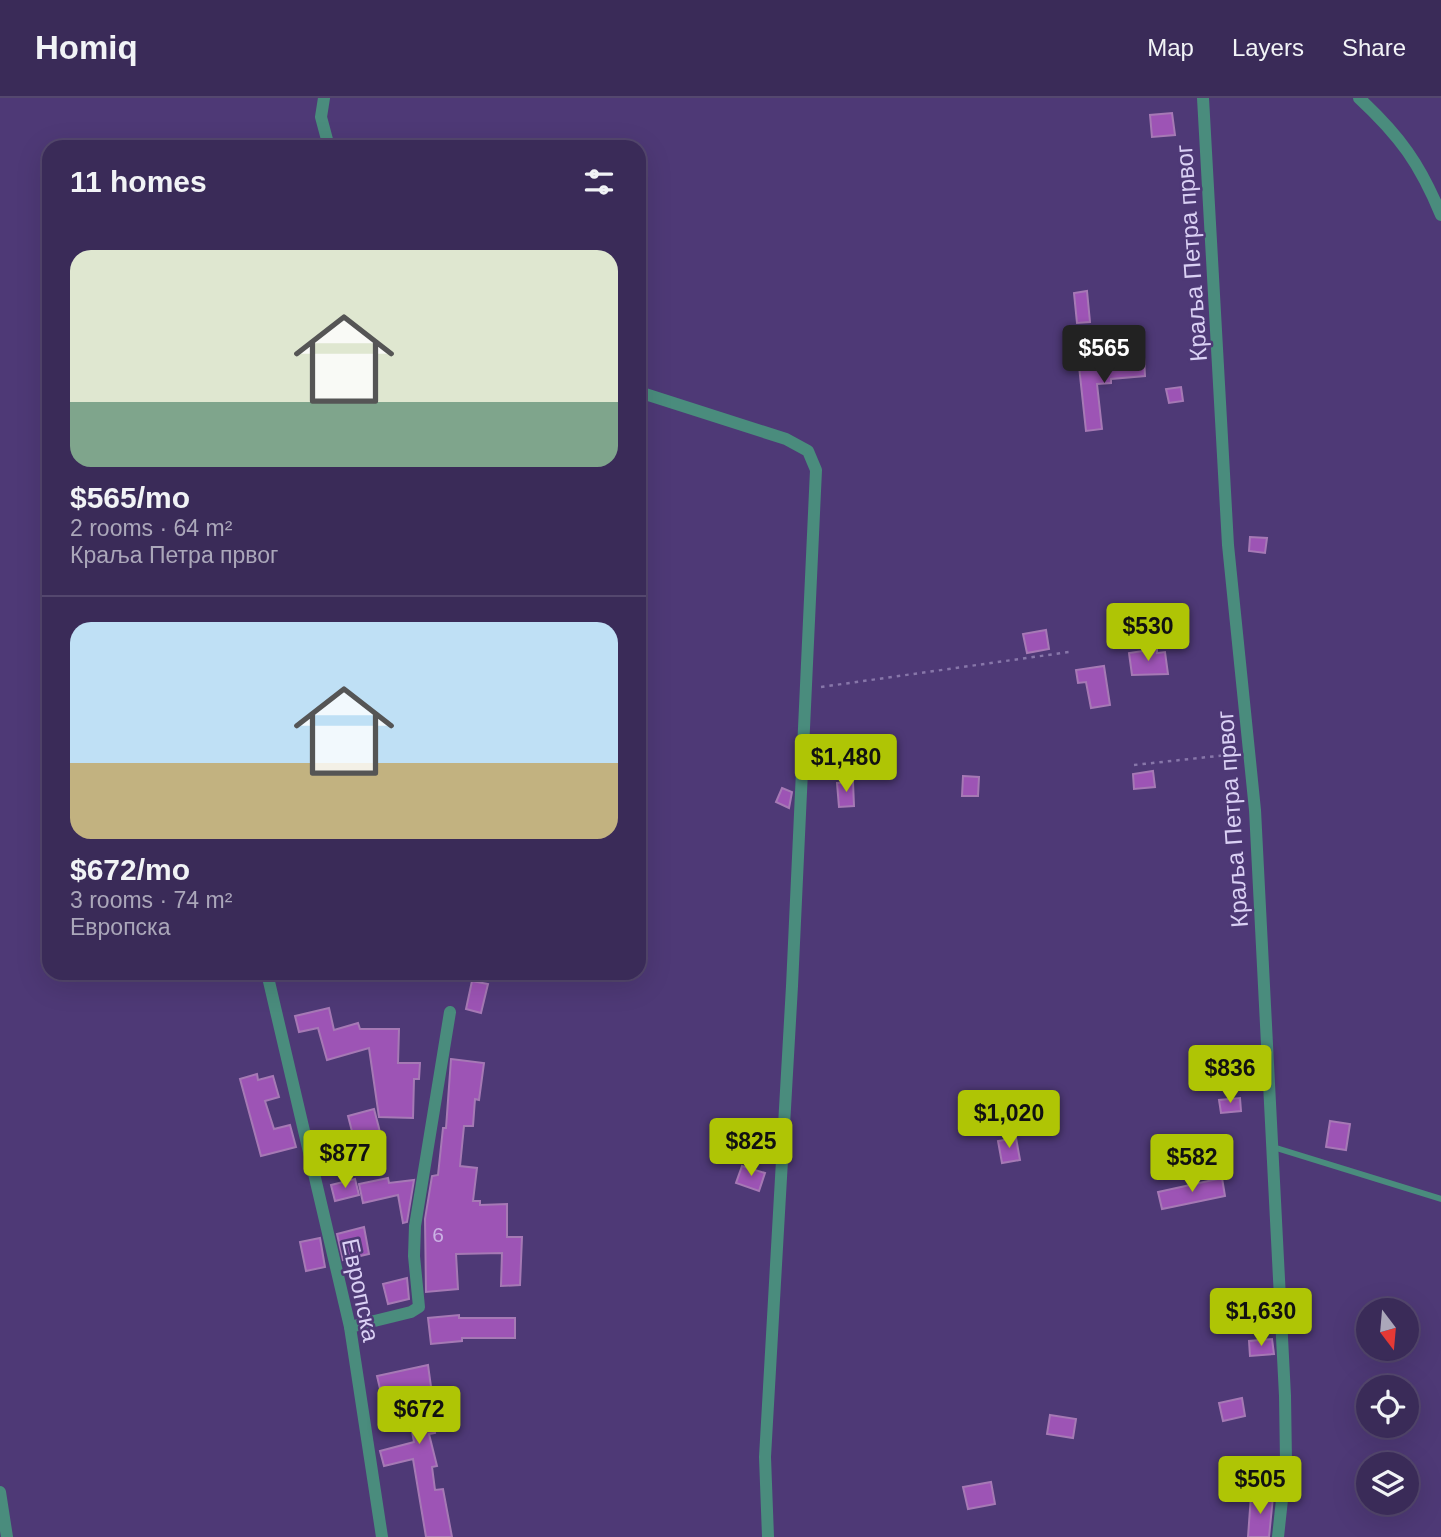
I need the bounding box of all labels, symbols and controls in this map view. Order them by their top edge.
text: Homiq [35,29,138,66]
text: Map [1147,34,1194,61]
text: Layers [1232,34,1304,61]
text: Share [1342,34,1406,61]
street label: Краља Петра првог [1170,143,1212,362]
icon: filters [580,163,618,201]
text: 11 homes [70,165,207,198]
icon: home [281,296,407,422]
pin: $565 [1063,326,1145,385]
text: $565 [1078,335,1130,361]
text: $565/mo [70,481,190,514]
text: 2 rooms · 64 m² [70,515,232,541]
text: Краља Петра првог [70,542,278,568]
pin: $530 [1107,603,1189,663]
text: $530 [1122,613,1174,639]
icon: home [281,668,407,794]
street label: Краља Петра првог [1211,709,1253,928]
pin: $1,480 [789,734,903,794]
text: $1,480 [811,744,881,770]
text: $672/mo [70,853,190,886]
text: 3 rooms · 74 m² [70,887,232,913]
text: Европска [70,914,170,940]
pin: $836 [1189,1046,1271,1105]
text: $836 [1204,1055,1256,1081]
pin: $1,020 [952,1090,1066,1150]
text: $1,020 [974,1100,1044,1126]
pin: $825 [710,1118,792,1178]
text: $825 [725,1128,777,1154]
pin: $877 [304,1130,386,1190]
pin: $582 [1151,1134,1233,1194]
text: $877 [319,1140,371,1166]
text: $582 [1166,1144,1218,1170]
house number: 6 [432,1223,444,1246]
street label: Европска [337,1236,385,1345]
pin: $1,630 [1204,1288,1318,1348]
text: $1,630 [1226,1298,1296,1324]
north arrow [1356,1298,1419,1362]
map controls [1356,1298,1419,1515]
button: locate [1356,1375,1419,1438]
pin: $672 [378,1386,460,1446]
text: $672 [393,1396,445,1422]
button: layers [1356,1452,1419,1515]
pin: $505 [1219,1456,1301,1516]
text: $505 [1234,1466,1286,1492]

